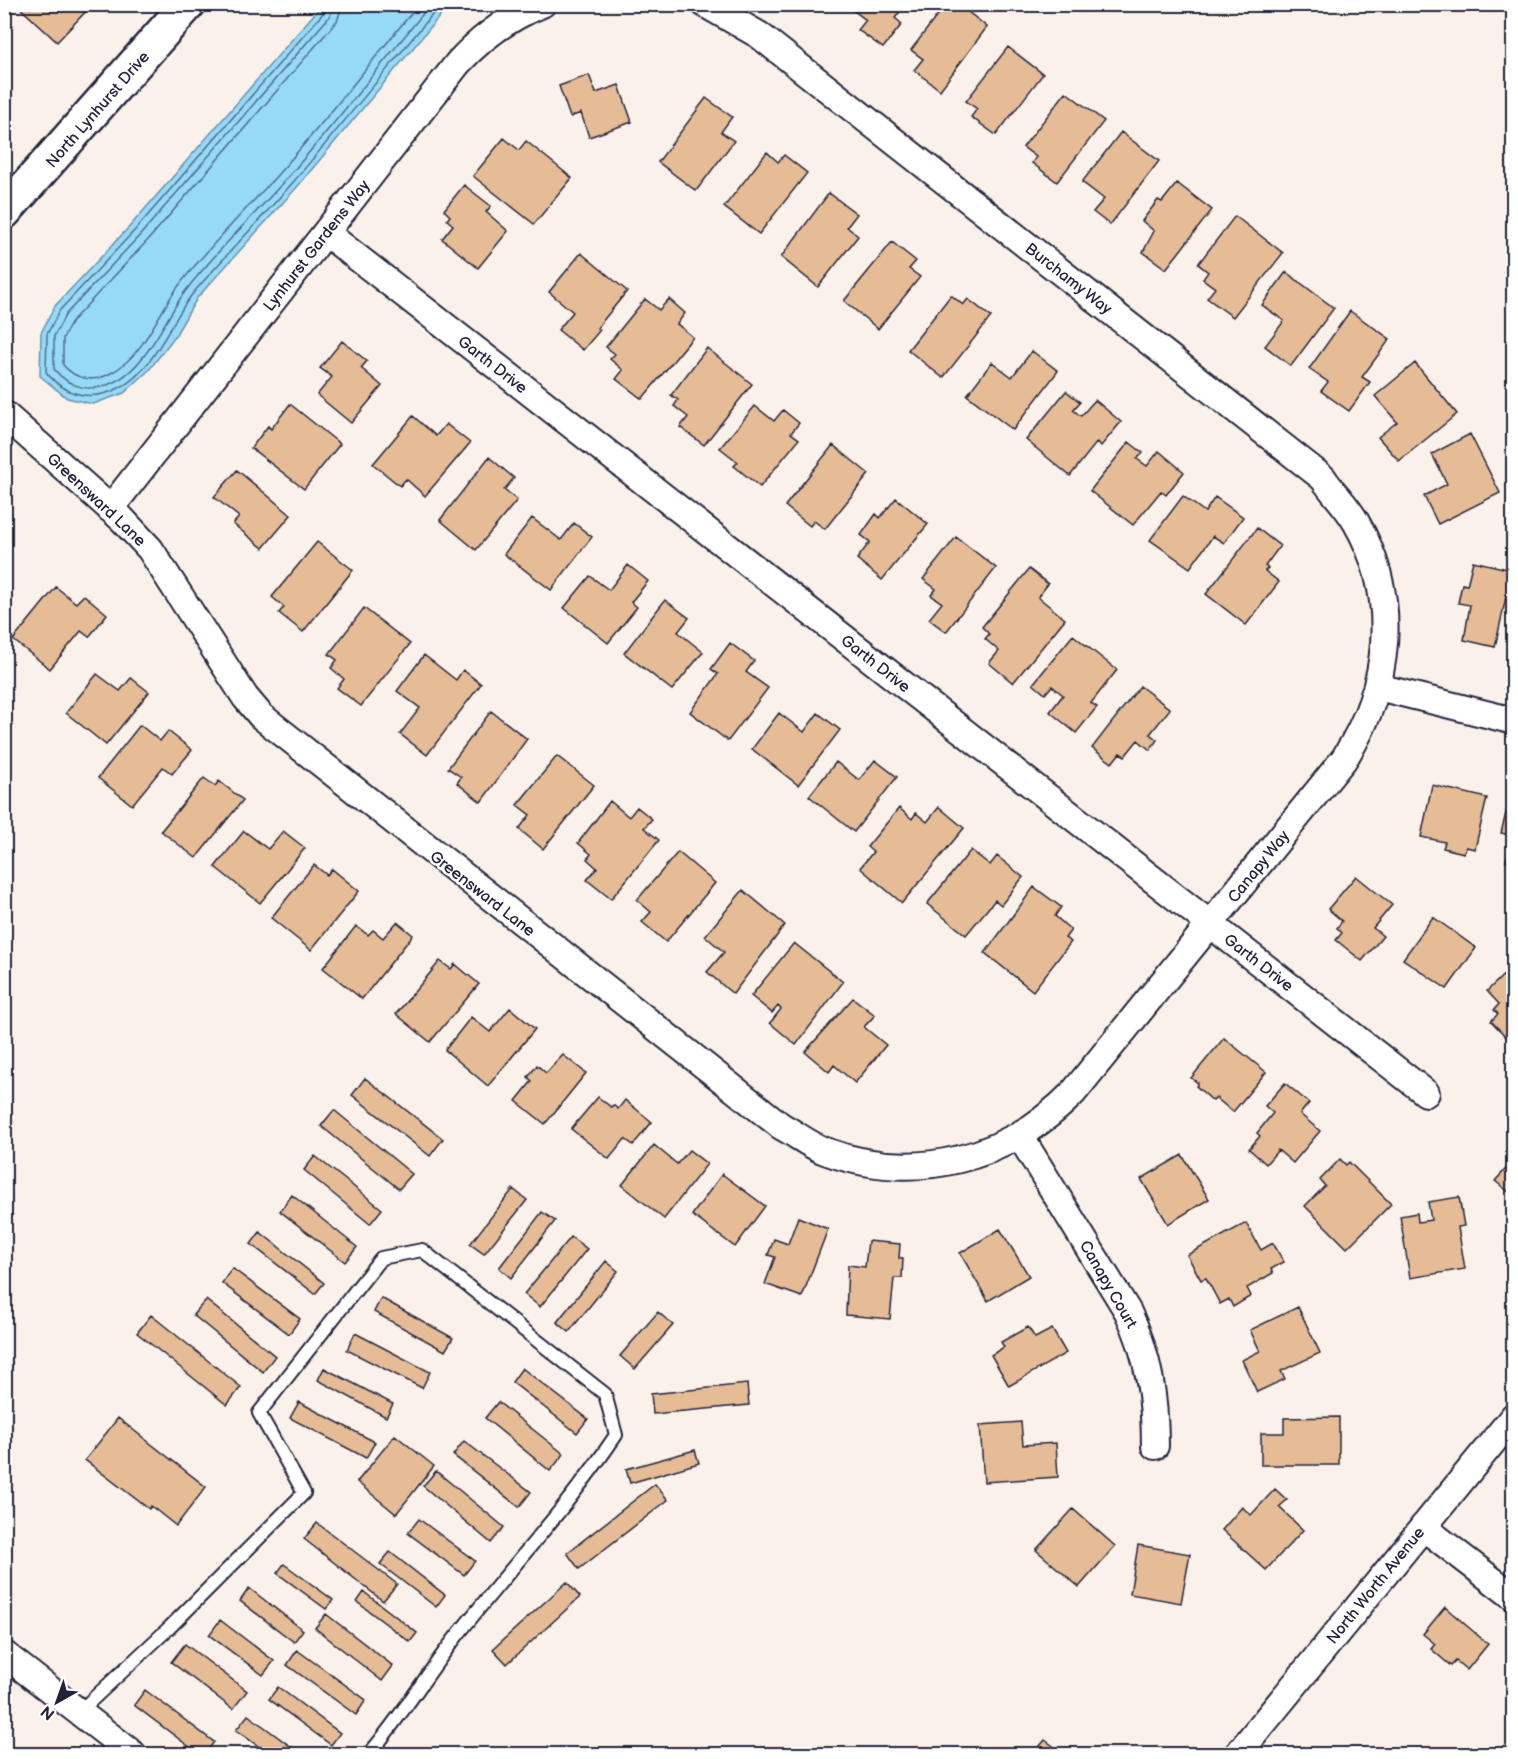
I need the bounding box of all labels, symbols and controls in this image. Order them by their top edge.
street label: North Lynhurst Drive [42,47,154,172]
street label: Lynhurst Gardens Way [260,176,375,315]
street label: Burchamy Way [1021,239,1116,319]
street label: Garth Drive [454,332,531,398]
street label: Greensward Lane [43,449,150,551]
street label: Garth Drive [837,631,914,697]
street label: Canapy Way [1224,826,1295,907]
street label: Greensward Lane [426,847,539,941]
street label: Garth Drive [1220,930,1297,996]
street label: Canapy Court [1075,1237,1141,1332]
street label: North Worth Avenue [1323,1523,1429,1648]
north arrow [27,1672,87,1732]
text: N [38,1701,59,1723]

